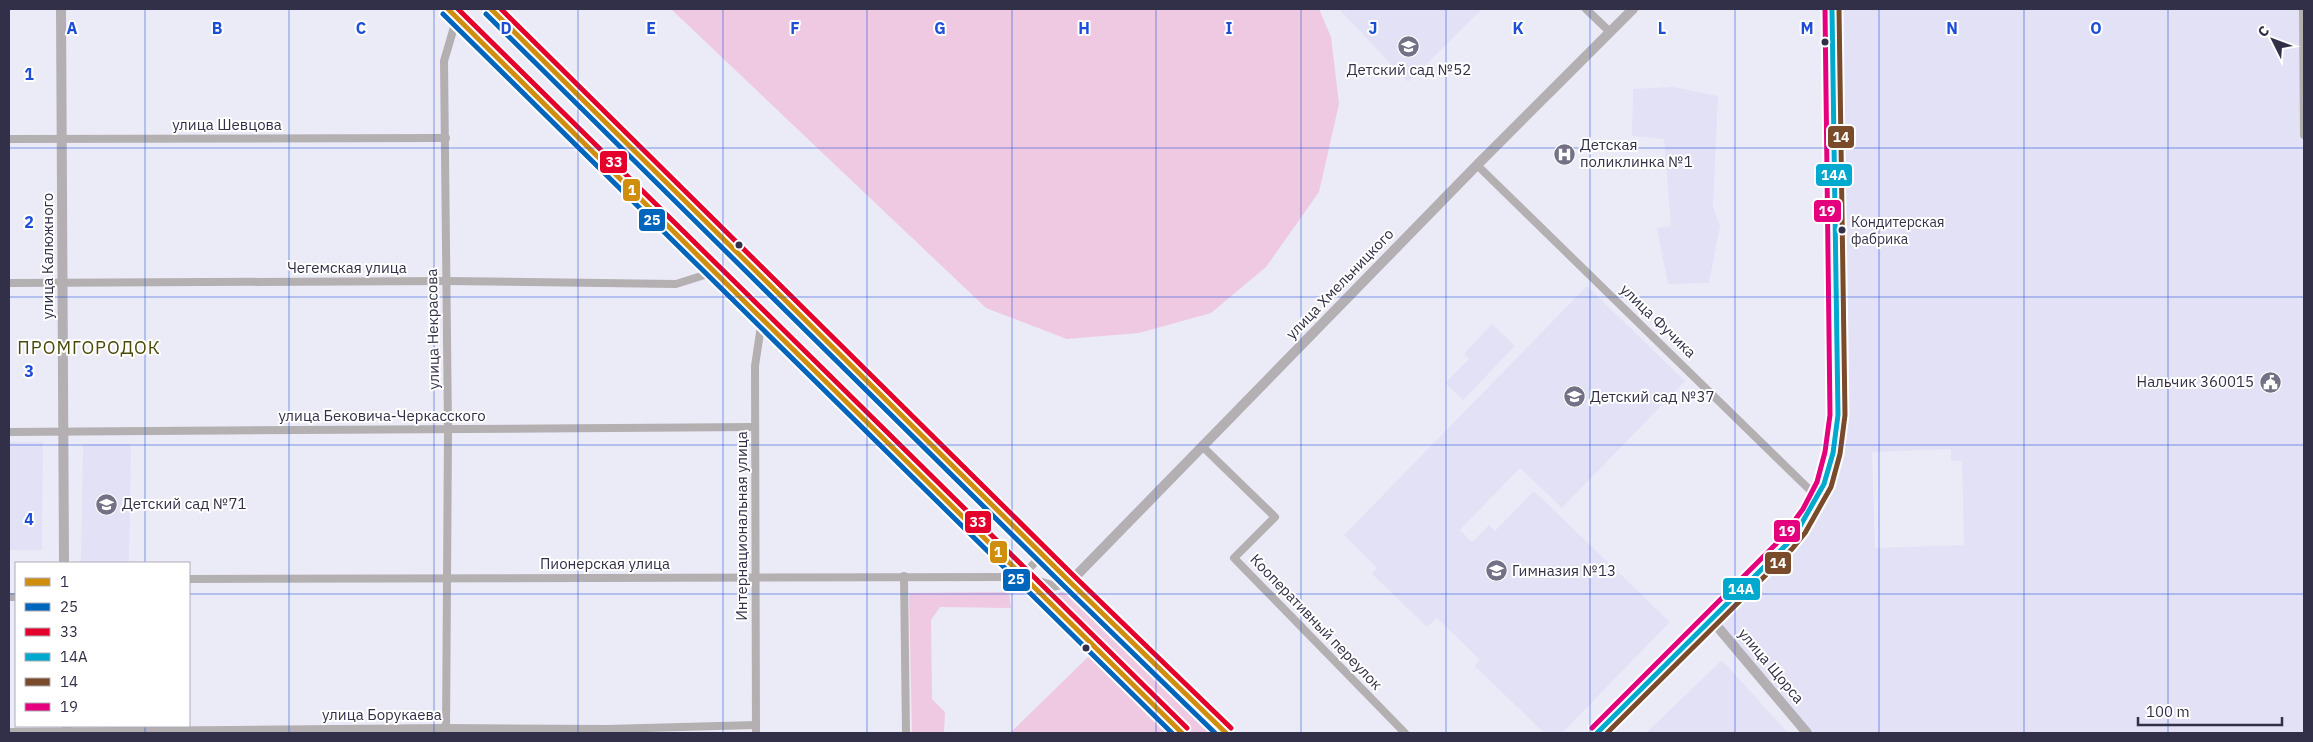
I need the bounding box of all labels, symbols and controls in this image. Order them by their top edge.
north arrow [2248,15,2298,65]
text: A [67,18,78,38]
text: B [212,18,223,38]
text: C [356,18,366,38]
text: D [500,18,512,38]
text: E [646,18,656,38]
text: F [790,18,800,38]
text: G [934,18,946,38]
text: H [1078,18,1090,38]
text: I [1226,18,1233,38]
text: J [1369,18,1377,38]
text: K [1512,18,1524,38]
text: L [1658,18,1666,38]
text: M [1800,18,1814,38]
text: N [1946,18,1958,38]
text: O [2090,18,2102,38]
text: С [2254,22,2273,41]
school or university icon: Детский сад №52 [1397,35,1421,59]
unlabelled marker [1820,37,1830,47]
place label: Детский сад №52 [1347,60,1471,79]
text: 1 [24,64,34,84]
street label: улица Шевцова [172,115,282,134]
line badge: 14 [1827,125,1855,149]
text: 14 [1833,128,1849,146]
place label: Детская поликлинка №1 [1580,135,1693,171]
hospital icon: Детская поликлинка №1 [1552,142,1576,166]
line badge: 33 [599,150,628,174]
text: 33 [606,153,622,171]
line badge: 14А [1815,163,1853,187]
text: 14А [1821,166,1848,184]
line badge: 1 [622,178,641,202]
text: 1 [628,181,637,199]
street label: улица Калюжного [38,193,57,319]
line badge: 19 [1813,199,1842,223]
text: 19 [1819,202,1835,220]
line badge: 25 [638,208,666,232]
text: 25 [644,211,660,229]
text: 2 [24,212,34,232]
place label: Кондитерская фабрика [1851,213,1944,248]
street label: улица Хмельницкого [1282,224,1398,343]
marker: Кондитерская фабрика [1837,225,1847,235]
unlabelled marker [734,240,744,250]
street label: Чегемская улица [287,258,407,277]
street label: улица Некрасова [422,268,443,390]
street label: улица Фучика [1616,280,1700,362]
district label: ПРОМГОРОДОК [17,336,161,359]
text: 3 [24,361,34,381]
public building icon: Нальчик 360015 [2258,370,2282,394]
place label: Нальчик 360015 [2137,372,2254,391]
school or university icon: Детский сад №37 [1562,385,1586,409]
place label: Детский сад №37 [1590,387,1715,406]
street label: улица Бековича-Черкасского [278,406,486,425]
street label: Интернациональная улица [732,431,751,621]
school or university icon: Детский сад №71 [94,492,118,516]
place label: Детский сад №71 [122,494,247,513]
text: 4 [24,509,34,529]
line badge: 33 [964,510,992,534]
text: 33 [970,513,986,531]
line badge: 19 [1773,519,1801,543]
text: 19 [1779,522,1795,540]
line badge: 1 [989,540,1008,564]
text: 1 [994,543,1003,561]
street label: Кооперативный переулок [1246,550,1386,694]
line badge: 14 [1764,551,1792,575]
street label: Пионерская улица [540,554,670,573]
text: 14 [1770,554,1786,572]
school or university icon: Гимназия №13 [1484,559,1508,583]
place label: Гимназия №13 [1512,561,1616,580]
legend [15,562,190,727]
line badge: 25 [1002,568,1031,592]
text: 25 [1008,570,1024,588]
text: 1 [60,572,69,591]
line badge: 14А [1722,577,1761,601]
text: 14А [1728,580,1755,598]
text: 25 [60,597,78,616]
text: 33 [60,622,78,641]
street label: улица Щорса [1734,624,1808,707]
unlabelled marker [1081,643,1091,653]
text: 14А [60,647,88,666]
text: 14 [60,672,78,691]
scale bar [2138,694,2282,726]
text: 19 [60,697,78,716]
text: 100 m [2146,702,2190,721]
street label: улица Борукаева [322,705,442,724]

